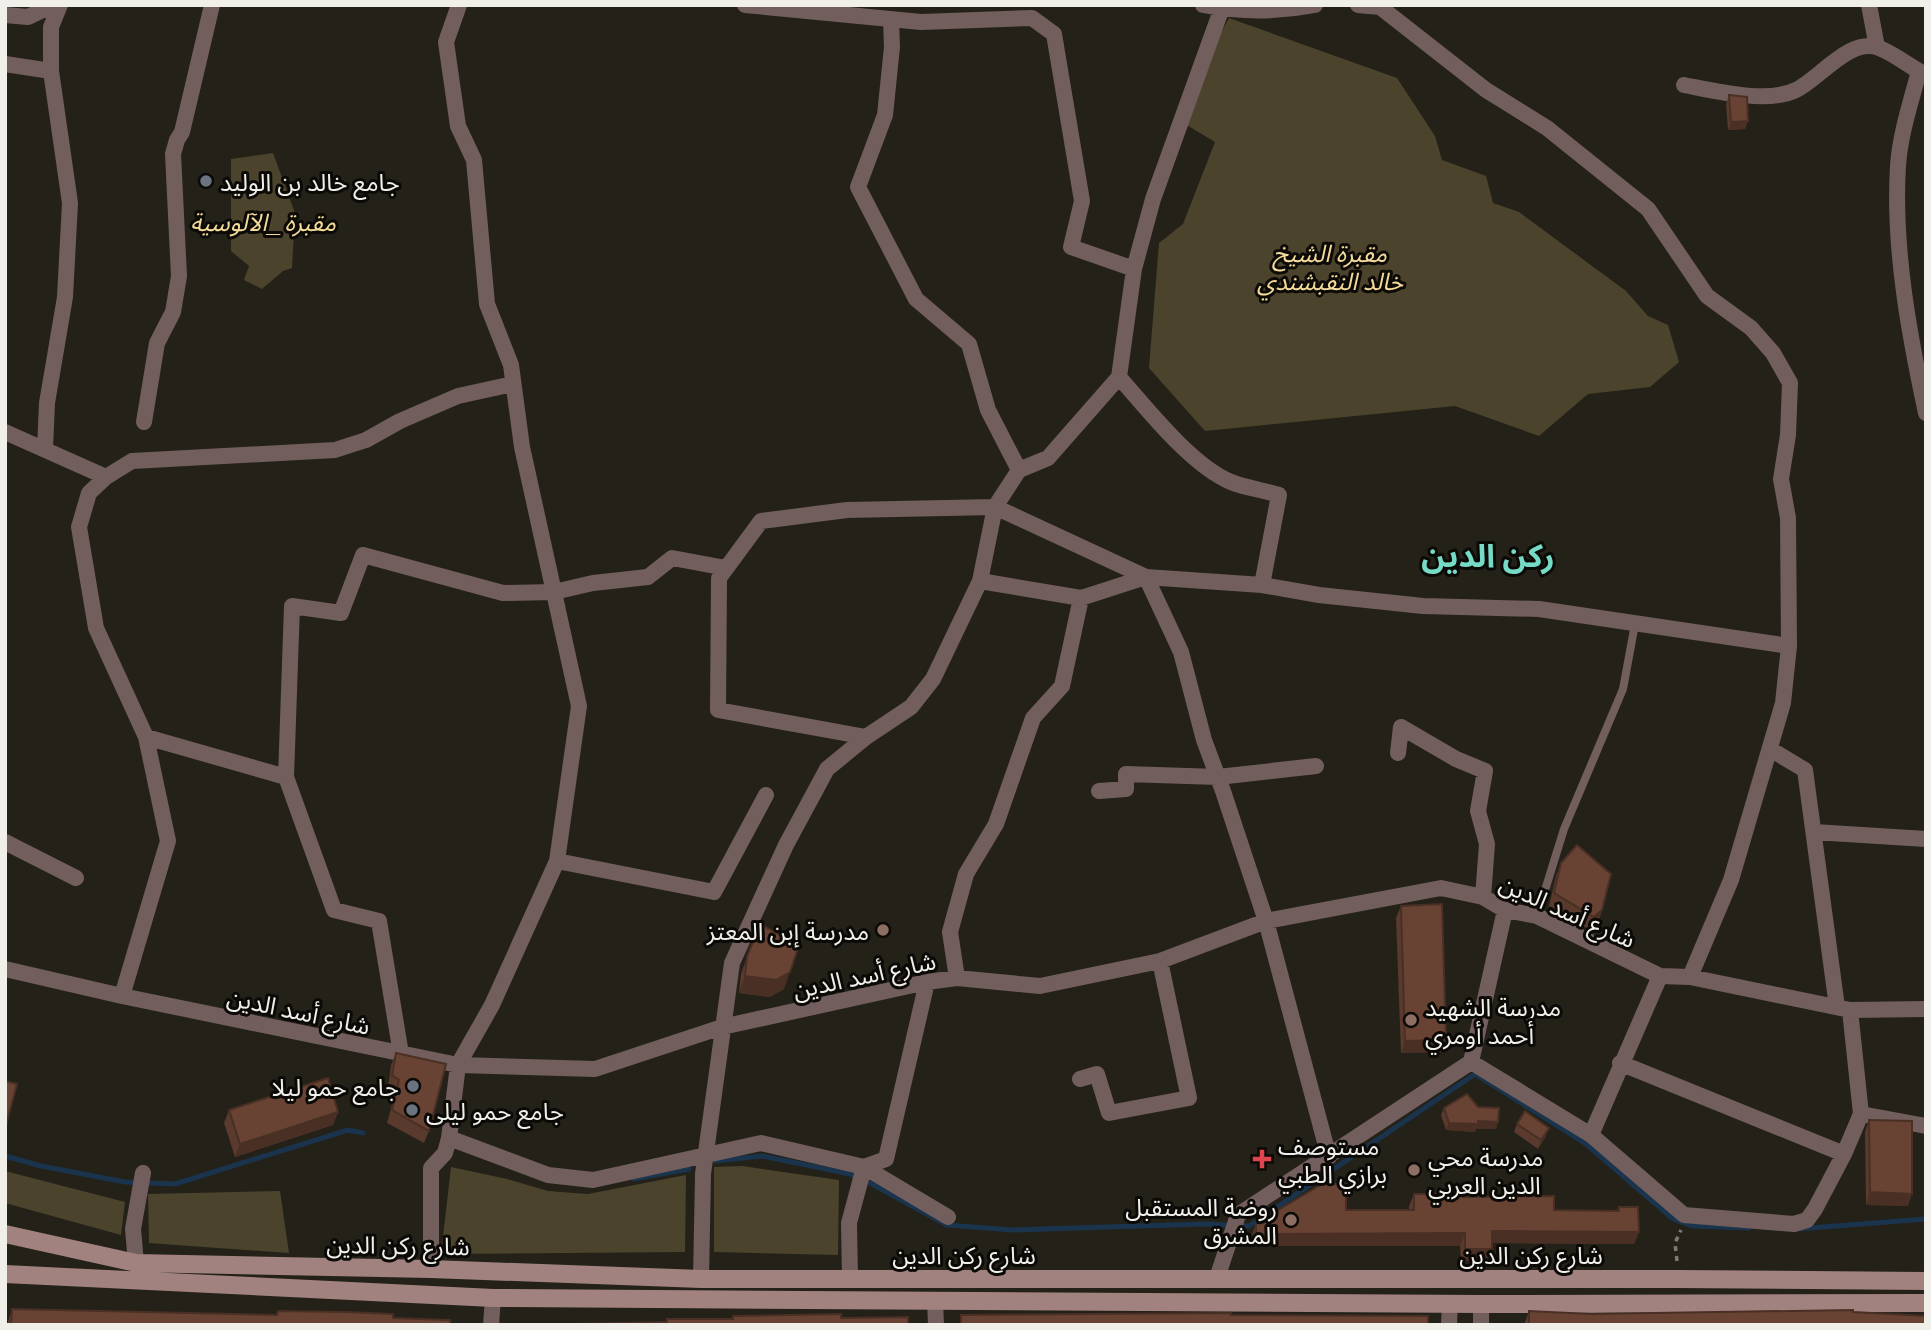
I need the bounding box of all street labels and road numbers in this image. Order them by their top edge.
street label: شارع أسد الدين [1494,866,1641,957]
street label: شارع أسد الدين [790,943,939,1008]
street label: شارع أسد الدين [224,979,373,1044]
street label: شارع ركن الدين [326,1227,470,1264]
street label: شارع ركن الدين [892,1238,1036,1273]
street label: شارع ركن الدين [1459,1238,1603,1273]

